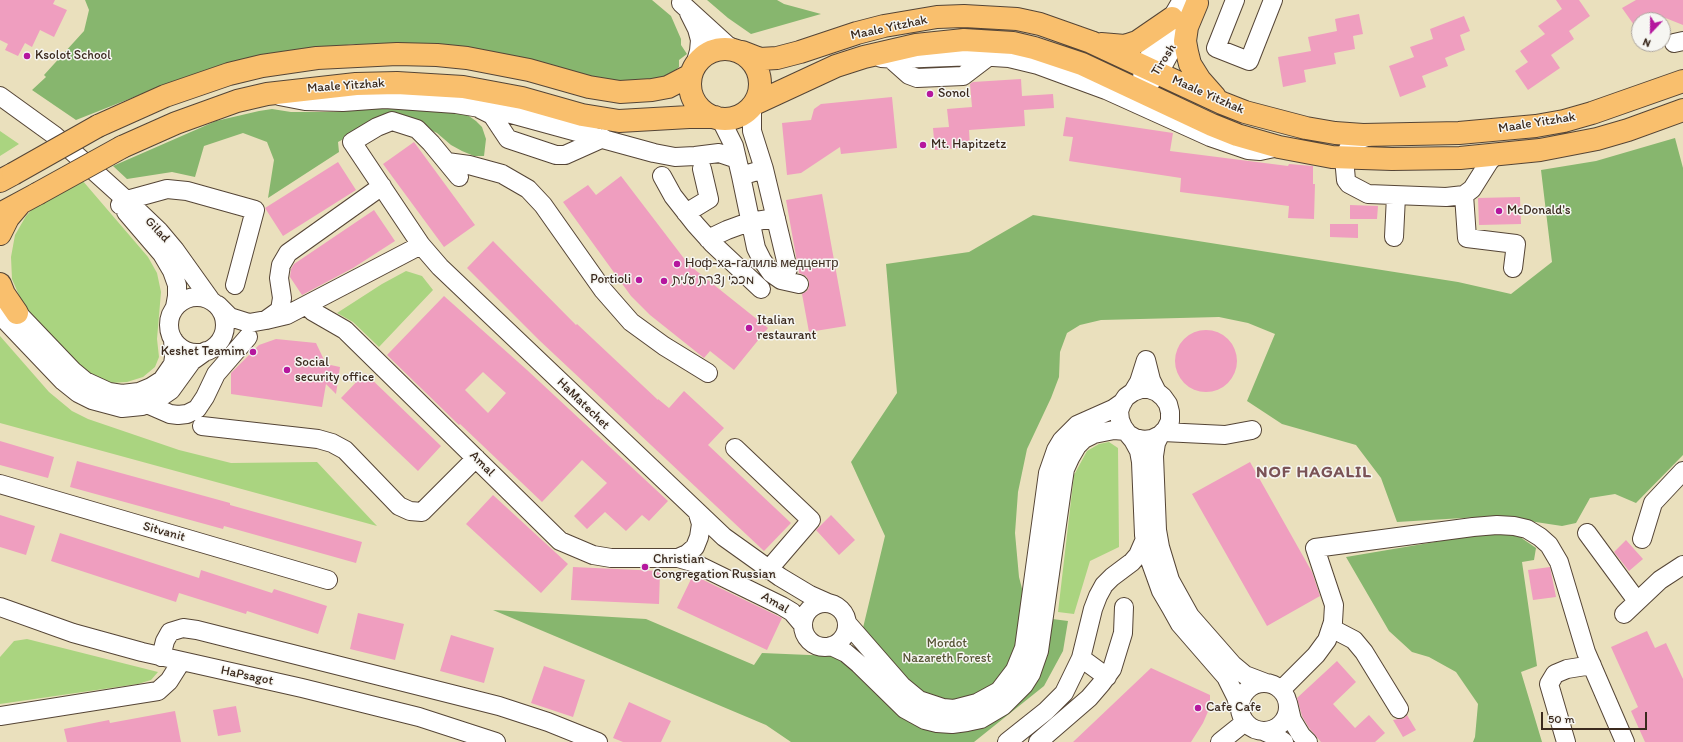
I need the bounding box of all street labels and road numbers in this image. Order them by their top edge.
street label: Maale Yitzhak [849,12,929,44]
street label: Tirosh [1148,41,1180,79]
street label: Maale Yitzhak [1169,72,1247,118]
street label: Maale Yitzhak [307,76,385,96]
street label: Maale Yitzhak [1497,109,1577,137]
street label: Gilad [141,214,173,246]
street label: HaMatechet [553,375,613,433]
street label: Amal [466,448,498,480]
street label: Sitvanit [141,519,187,545]
street label: Amal [758,589,792,617]
street label: HaPsagot [219,663,275,689]

